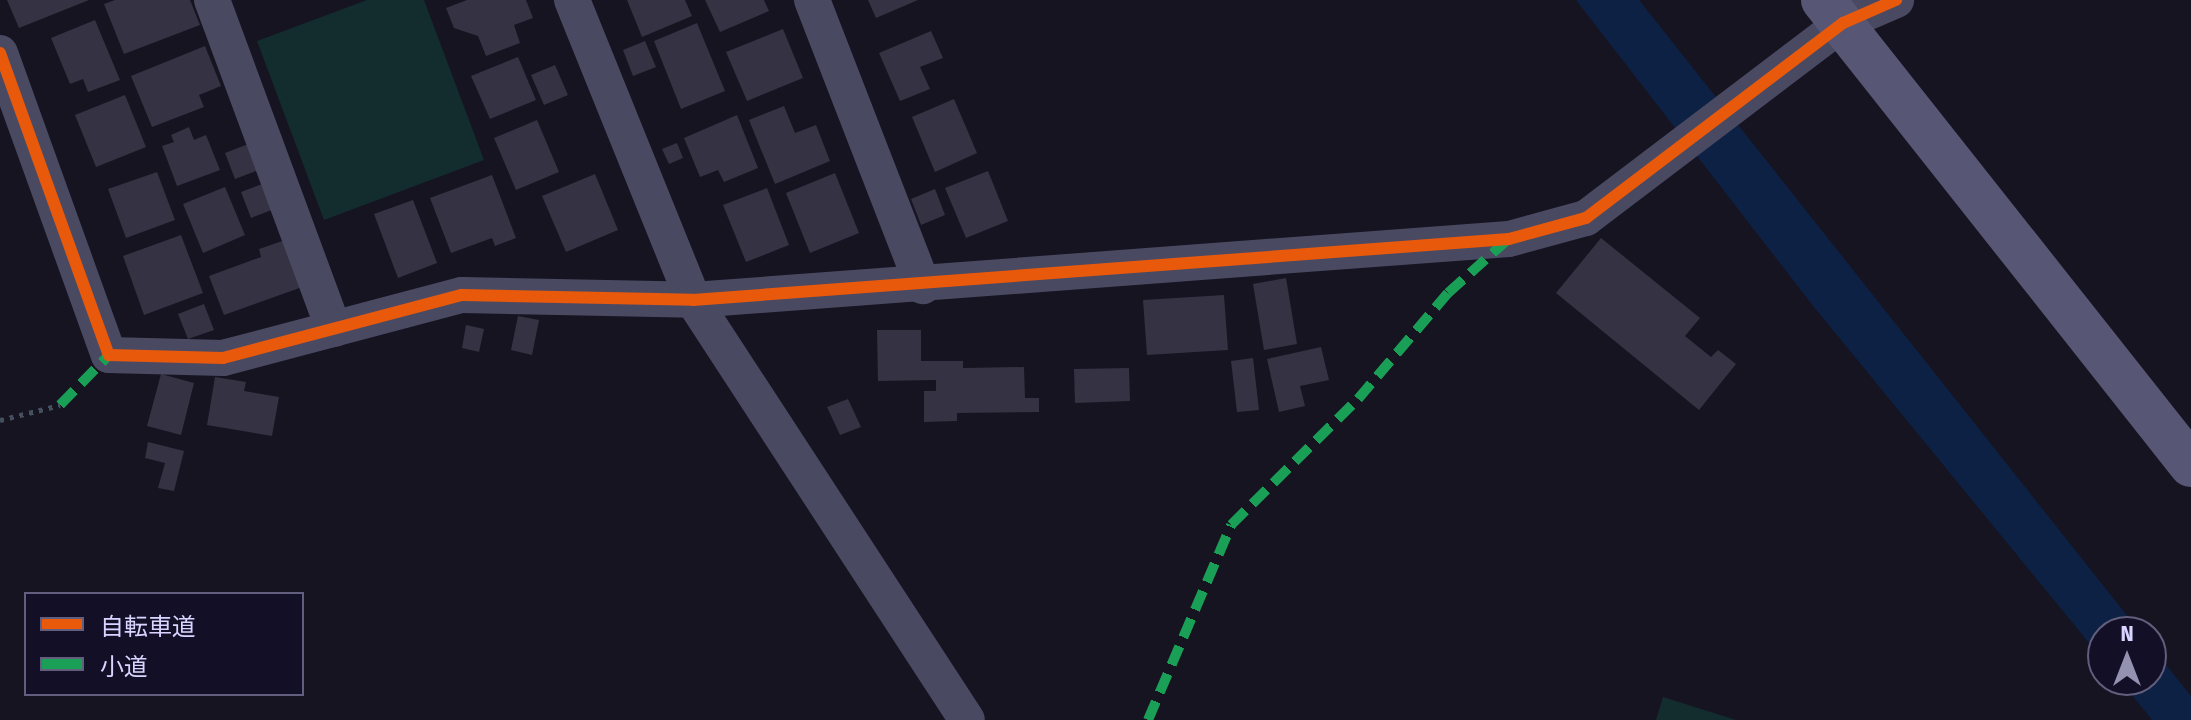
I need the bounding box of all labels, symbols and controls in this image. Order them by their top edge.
legend [24,592,304,696]
text: 自転車道 [100,613,196,641]
north arrow [2087,616,2167,696]
text: N [2120,620,2134,647]
text: 小道 [100,653,148,681]

